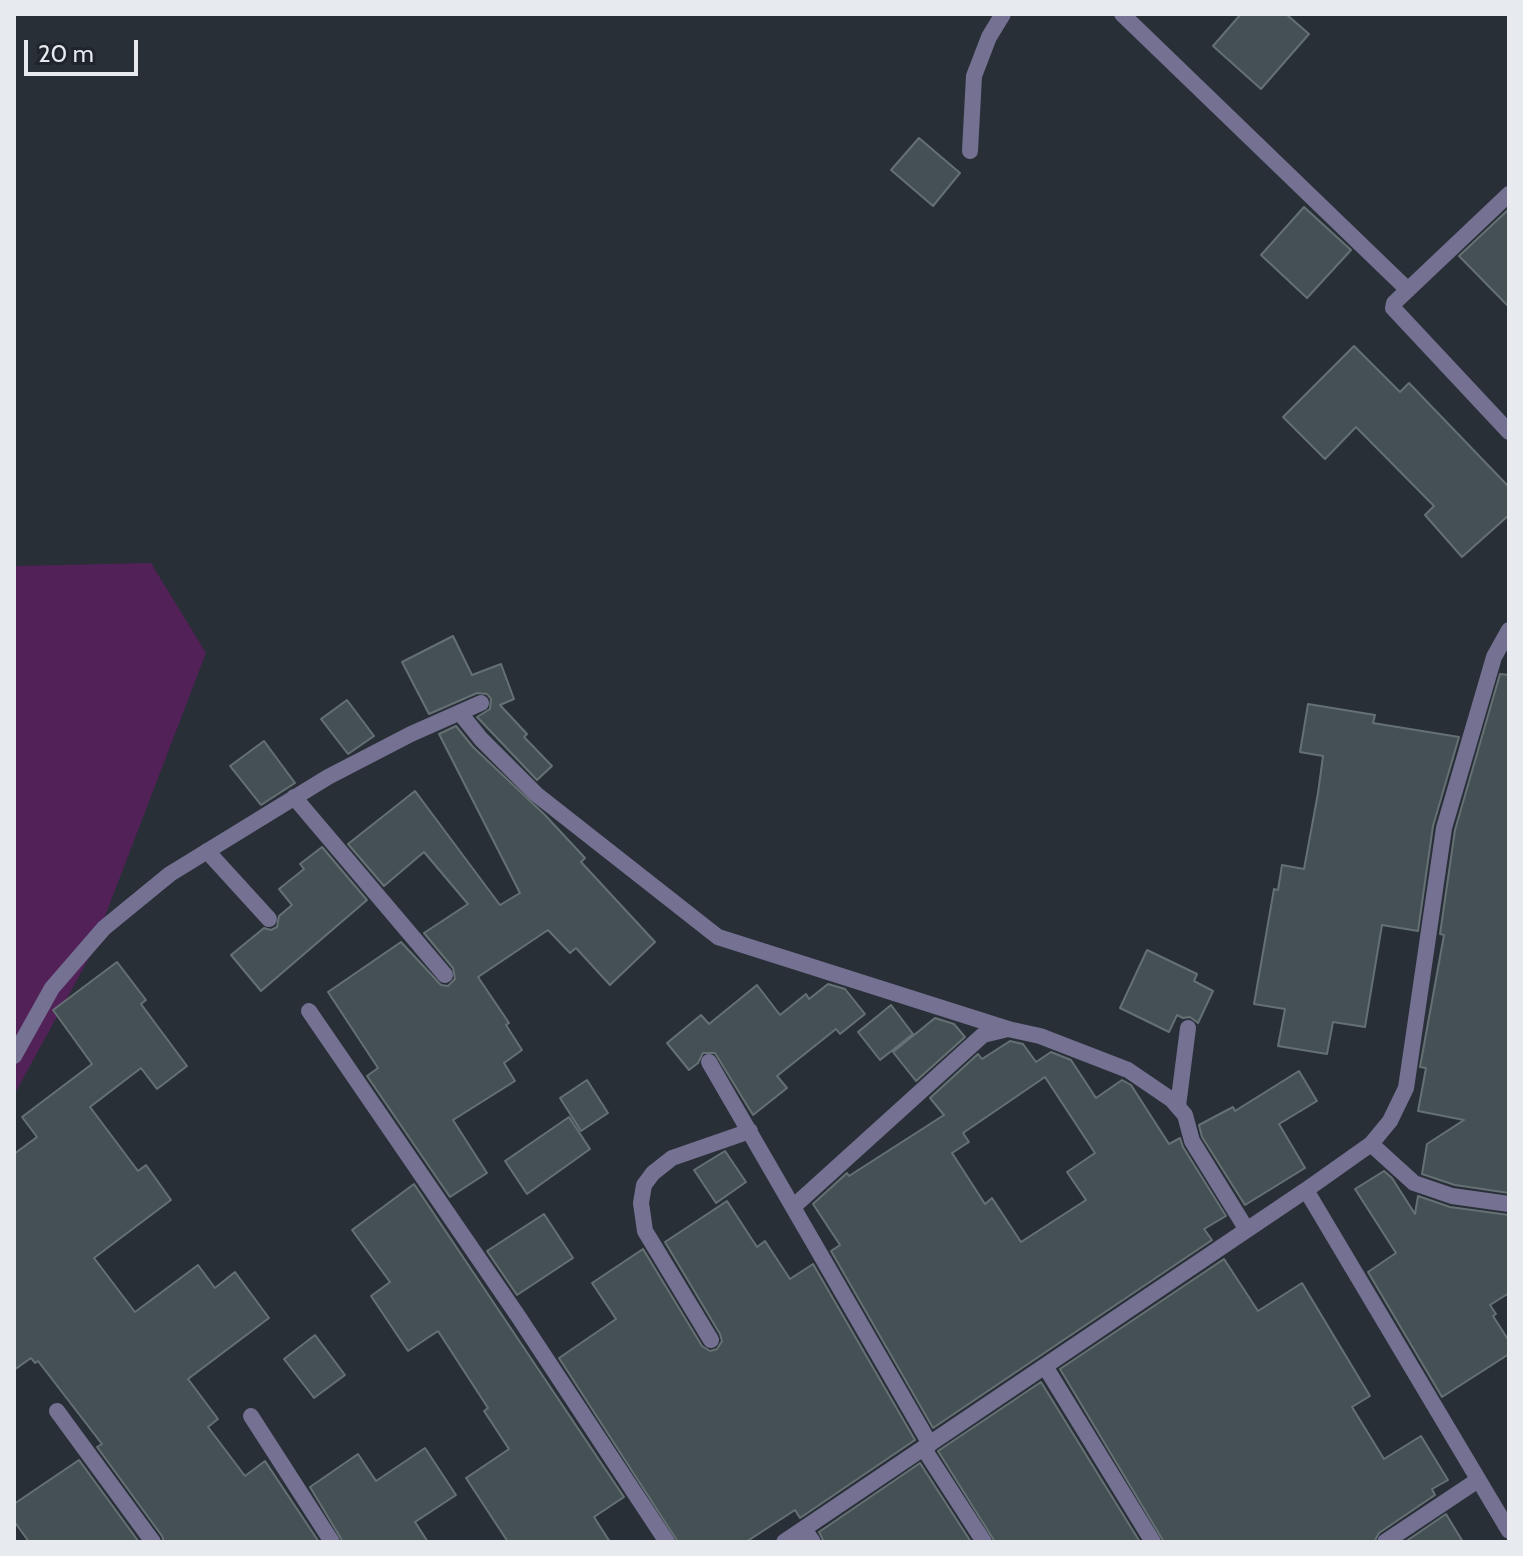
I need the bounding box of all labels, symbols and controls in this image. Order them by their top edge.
scale bar [28,24,142,74]
text: 20 m [38,39,94,68]

